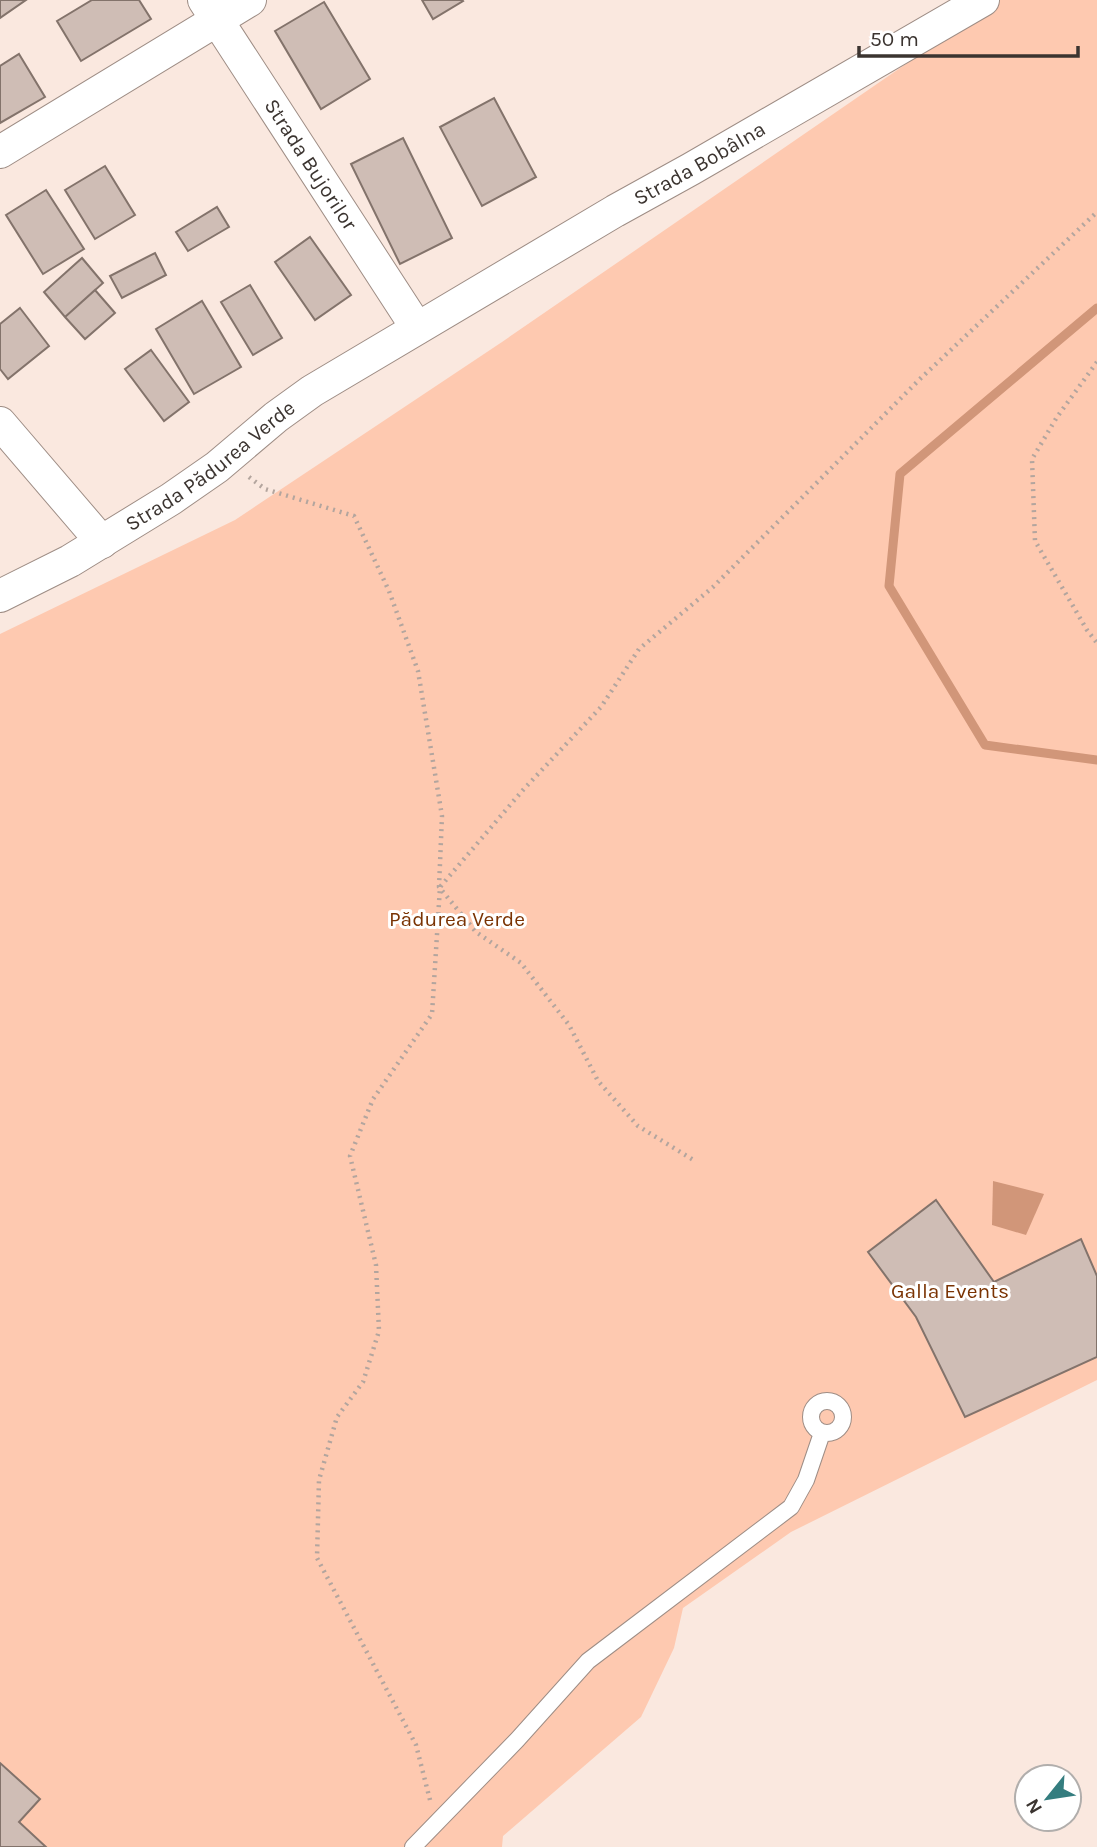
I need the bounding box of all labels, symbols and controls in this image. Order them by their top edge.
scale bar [859,14,1078,58]
text: 50 m [870,27,919,51]
street label: Strada Bujorilor [259,94,362,235]
street label: Strada Bobâlna [630,117,770,210]
street label: Strada Pădurea Verde [121,395,299,536]
park label: Pădurea Verde [389,907,525,931]
park label: Galla Events [891,1279,1009,1303]
north arrow [1013,1763,1083,1833]
text: N [1021,1795,1047,1817]

